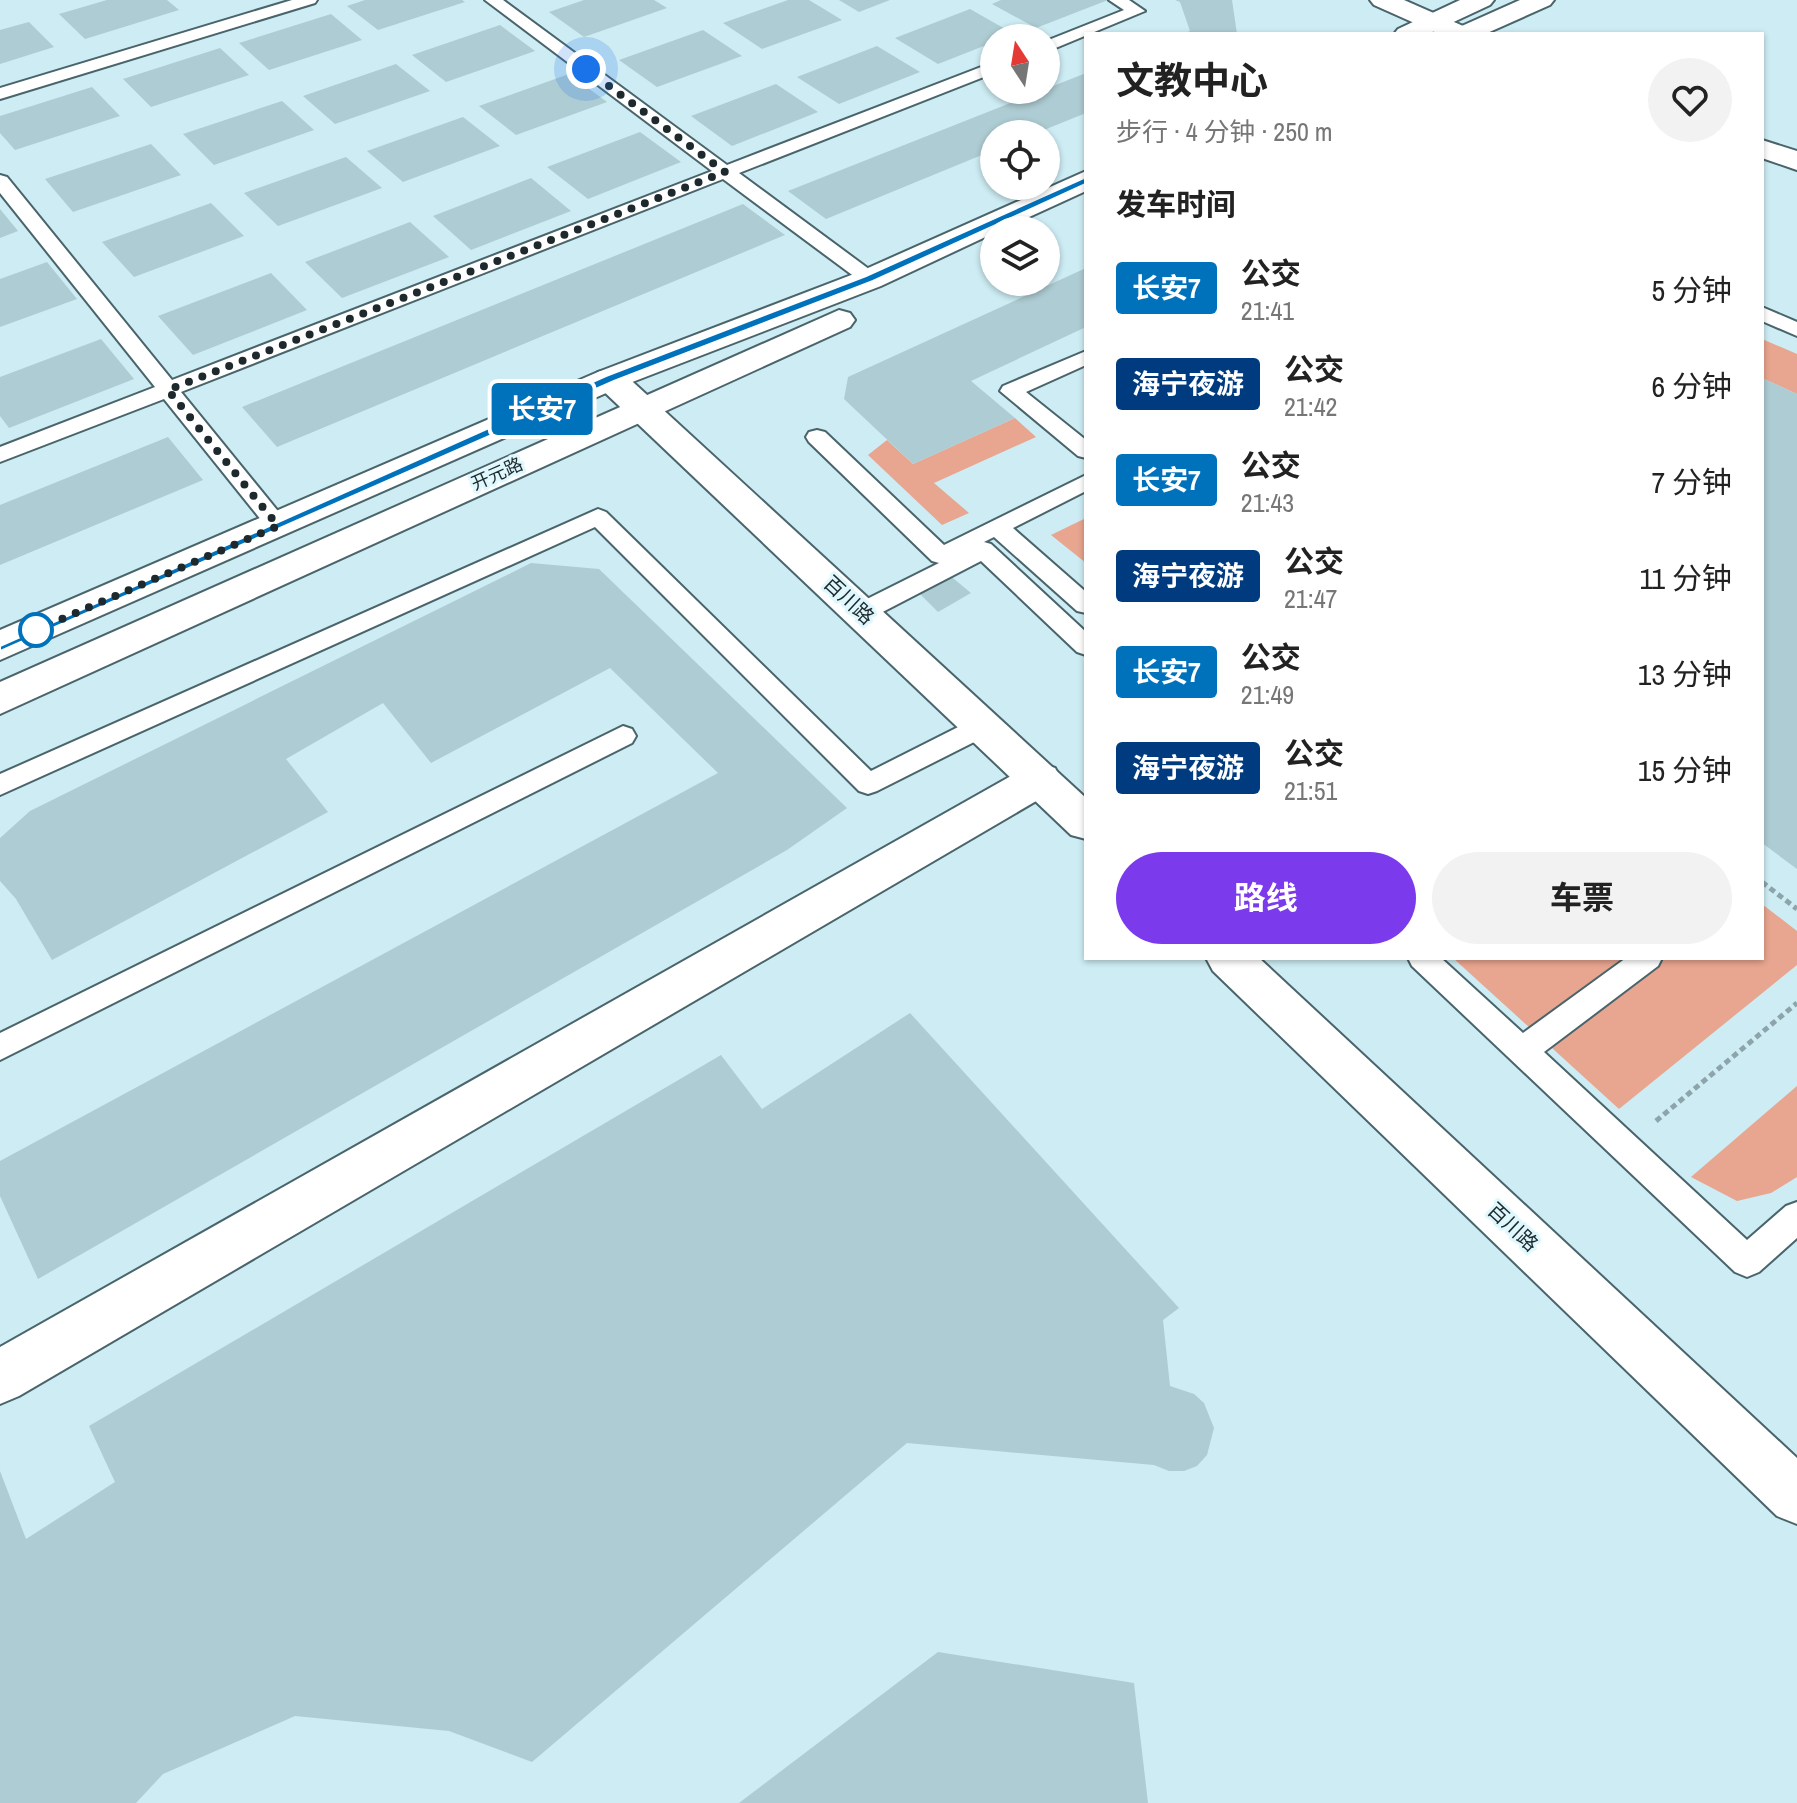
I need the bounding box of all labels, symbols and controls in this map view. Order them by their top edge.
north arrow [980,24,1060,104]
map controls [980,24,1060,296]
your location [566,49,606,89]
text: 文教中心 [1116,55,1268,106]
button: heart [1648,58,1732,142]
text: 步行 · 4 分钟 · 250 m [1116,114,1333,149]
button: locate [980,120,1060,200]
text: 发车时间 [1116,184,1236,224]
button: layers [980,216,1060,296]
text: 公交 [1241,253,1301,293]
text: 长安7 [1132,269,1201,307]
text: 5 分钟 [1651,270,1732,310]
text: 21:41 [1241,293,1294,328]
text: 公交 [1284,349,1344,389]
text: 海宁夜游 [1132,365,1244,403]
text: 6 分钟 [1651,366,1732,406]
line badge: 长安7 [496,383,588,435]
text: 21:42 [1284,389,1337,424]
text: 长安7 [508,390,576,428]
text: 公交 [1241,445,1301,485]
street label: 开元路 [467,451,527,496]
text: 长安7 [1132,461,1201,499]
text: 7 分钟 [1651,462,1732,502]
text: 21:43 [1241,485,1294,520]
text: 公交 [1284,541,1344,581]
text: 海宁夜游 [1132,557,1244,595]
text: 11 分钟 [1640,558,1732,598]
street label: 百川路 [818,569,880,630]
text: 21:47 [1284,581,1337,616]
unlabelled marker [19,613,53,647]
text: 公交 [1241,637,1301,677]
text: 长安7 [1132,653,1201,691]
text: 13 分钟 [1638,654,1732,694]
text: 21:49 [1241,677,1294,712]
text: 公交 [1284,733,1344,773]
text: 海宁夜游 [1132,749,1244,787]
text: 15 分钟 [1638,750,1732,790]
text: 21:51 [1284,773,1337,808]
button: 路线 [1116,852,1416,944]
button: 车票 [1432,852,1732,944]
street label: 百川路 [1482,1196,1544,1257]

